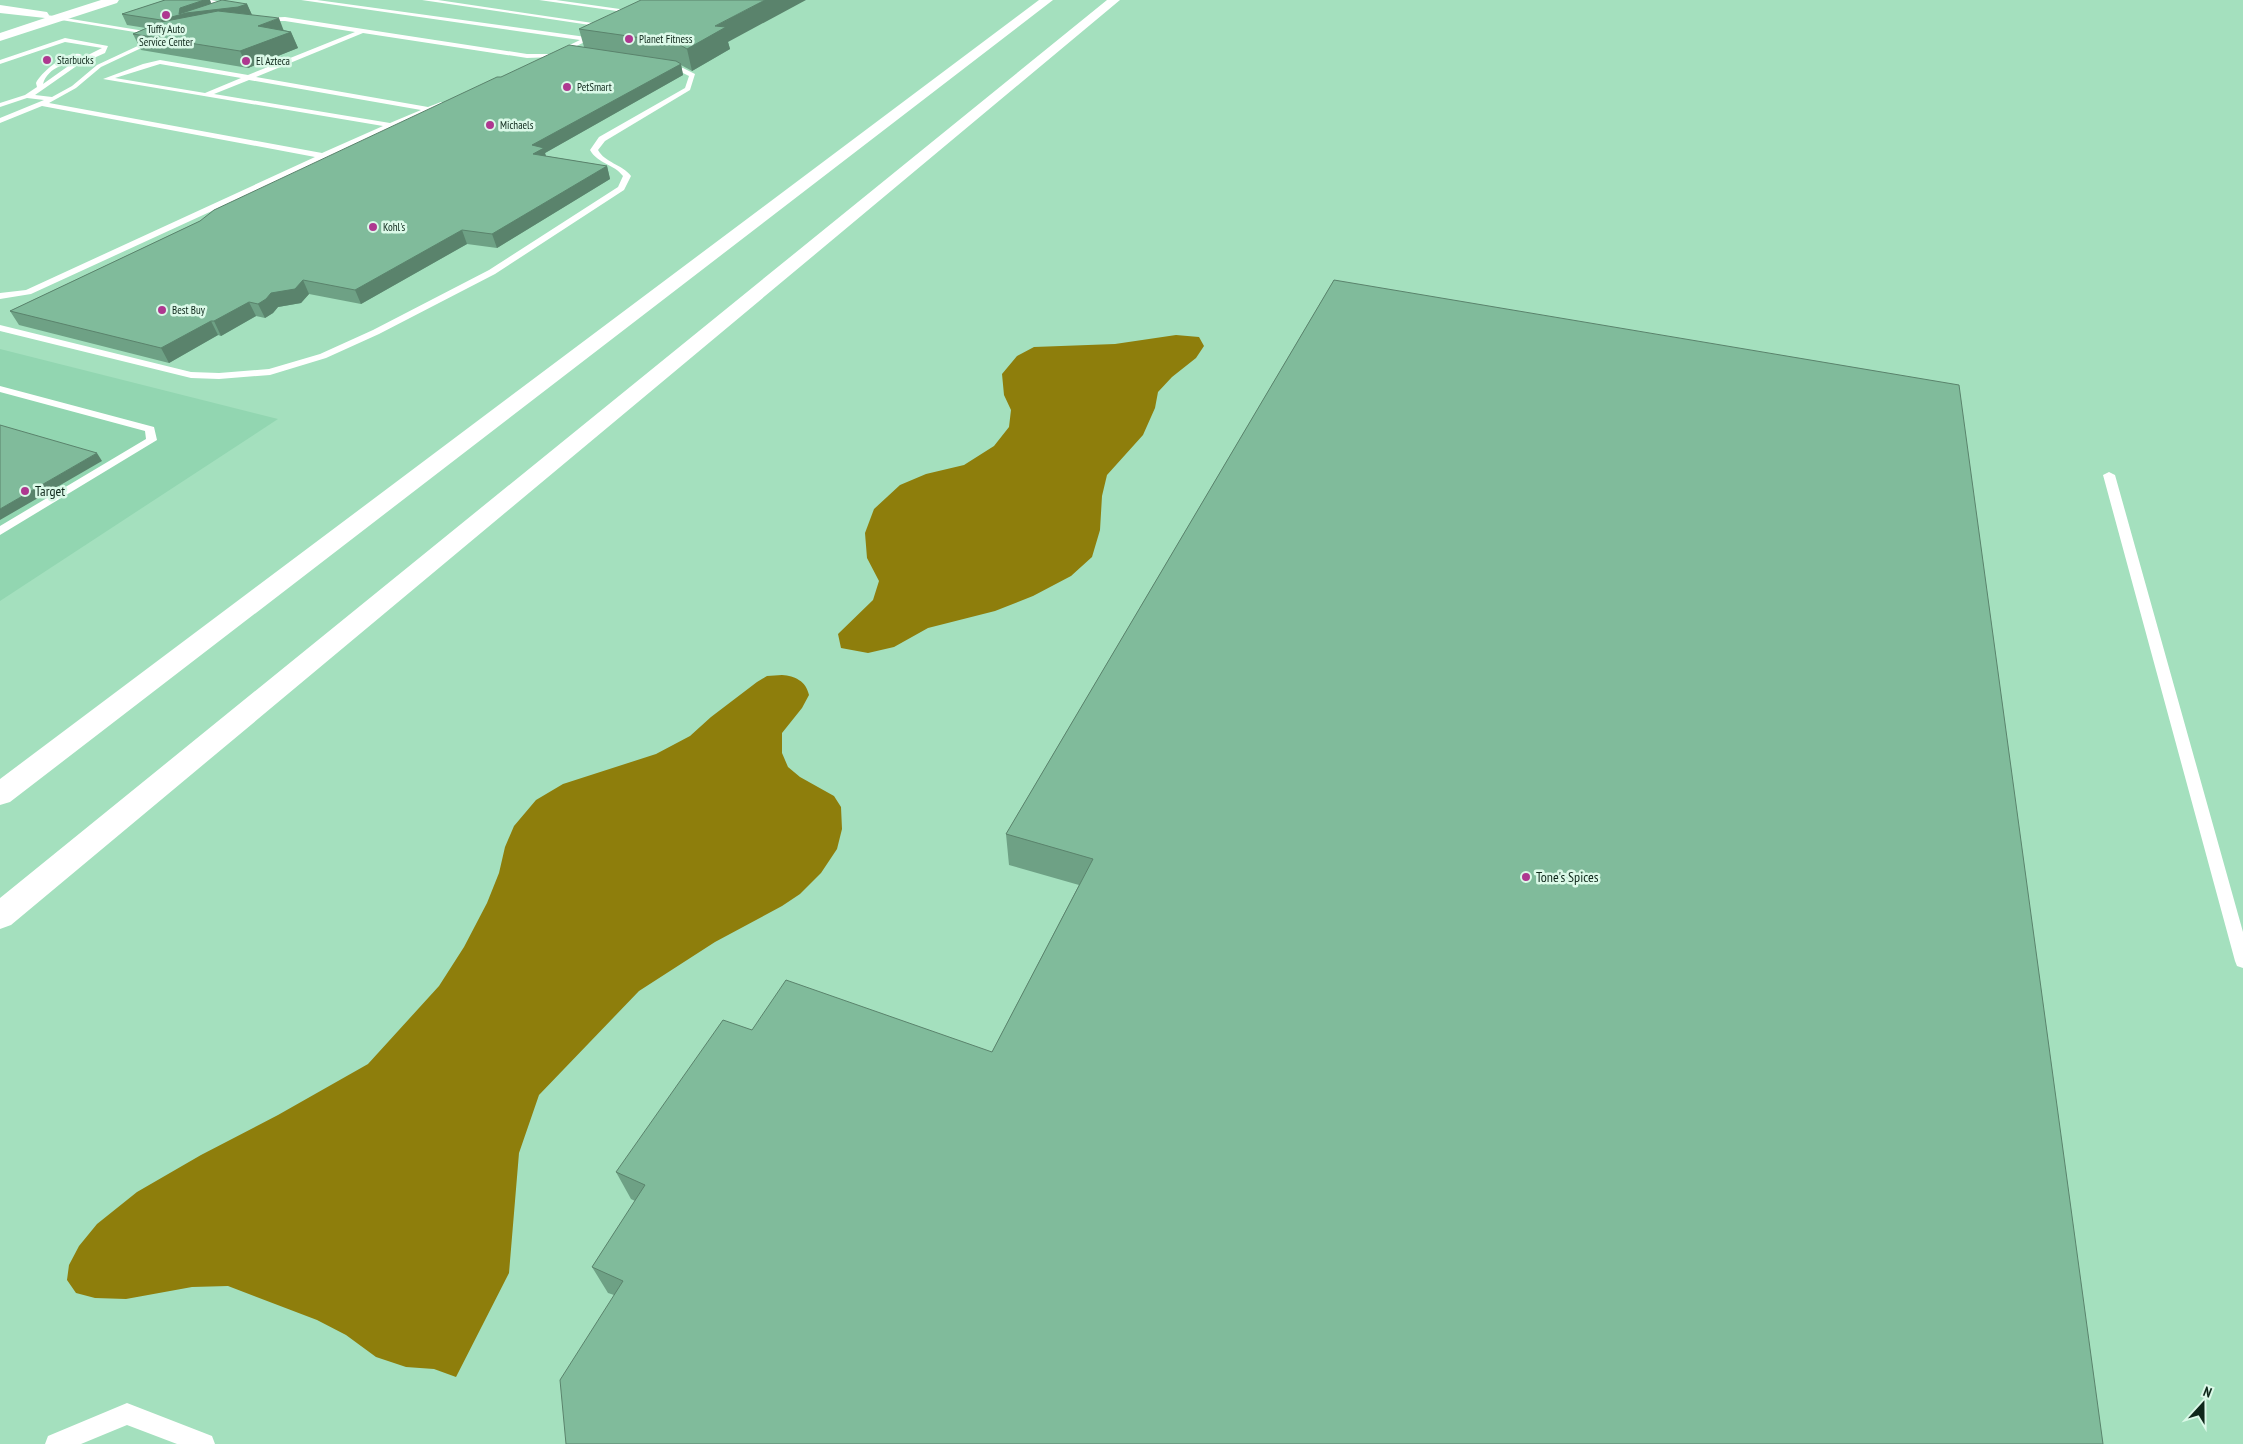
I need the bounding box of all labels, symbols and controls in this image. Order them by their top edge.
marker: Tuffy Auto Service Center [160,9,172,21]
place label: Tuffy Auto Service Center [139,22,193,49]
place label: Planet Fitness [639,32,693,46]
marker: Planet Fitness [623,33,635,45]
place label: Starbucks [57,53,94,67]
marker: Starbucks [41,54,53,66]
place label: El Azteca [256,54,290,68]
marker: El Azteca [240,55,252,67]
place label: PetSmart [577,80,612,94]
marker: PetSmart [561,81,573,93]
place label: Michaels [500,118,534,132]
marker: Michaels [484,119,496,131]
place label: Kohl's [383,220,406,234]
marker: Kohl's [367,221,379,233]
place label: Best Buy [172,303,206,317]
marker: Best Buy [156,304,168,316]
place label: Target [35,482,65,500]
marker: Target [19,485,31,497]
place label: Tone's Spices [1536,868,1599,886]
marker: Tone's Spices [1520,871,1532,883]
north arrow [2178,1379,2228,1429]
text: N [2201,1382,2214,1402]

